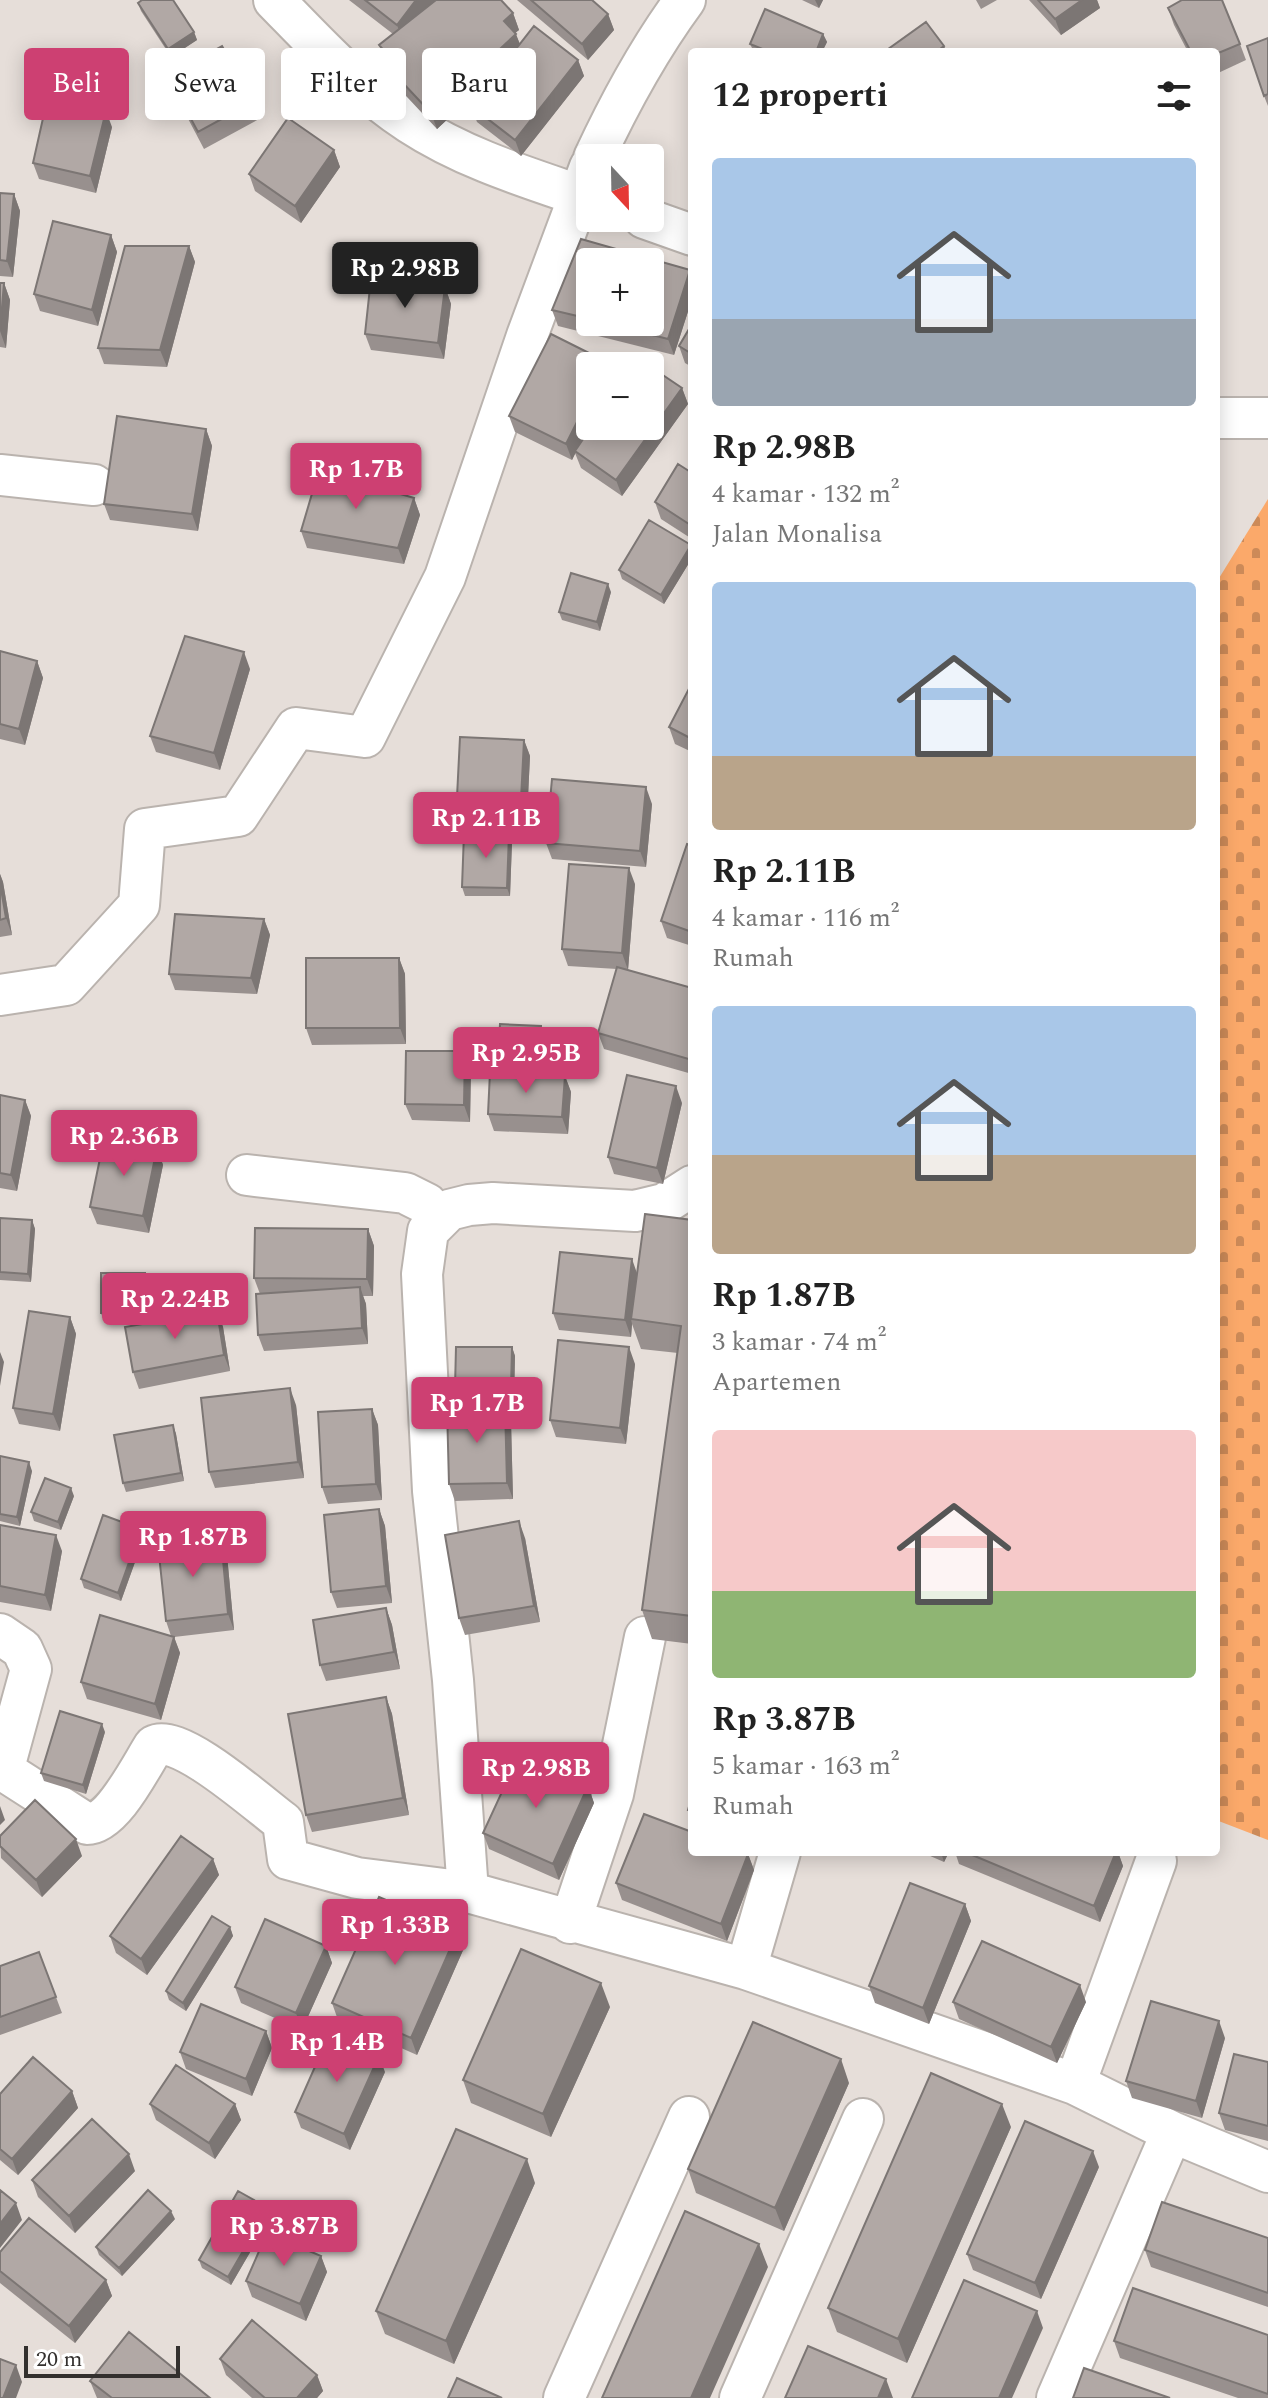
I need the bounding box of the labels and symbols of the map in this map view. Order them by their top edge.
north arrow [576,144,664,232]
pin: Rp 2.98B [322,242,488,310]
pin: Rp 1.7B [282,443,430,511]
pin: Rp 2.11B [403,792,569,860]
pin: Rp 2.95B [443,1027,609,1095]
pin: Rp 2.36B [41,1110,207,1178]
pin: Rp 2.24B [92,1273,258,1341]
pin: Rp 1.7B [403,1377,551,1445]
pin: Rp 1.87B [110,1511,276,1579]
pin: Rp 2.98B [453,1742,619,1810]
pin: Rp 1.33B [312,1899,478,1967]
pin: Rp 1.4B [263,2016,411,2084]
pin: Rp 3.87B [201,2200,367,2268]
scale bar [24,2342,180,2378]

